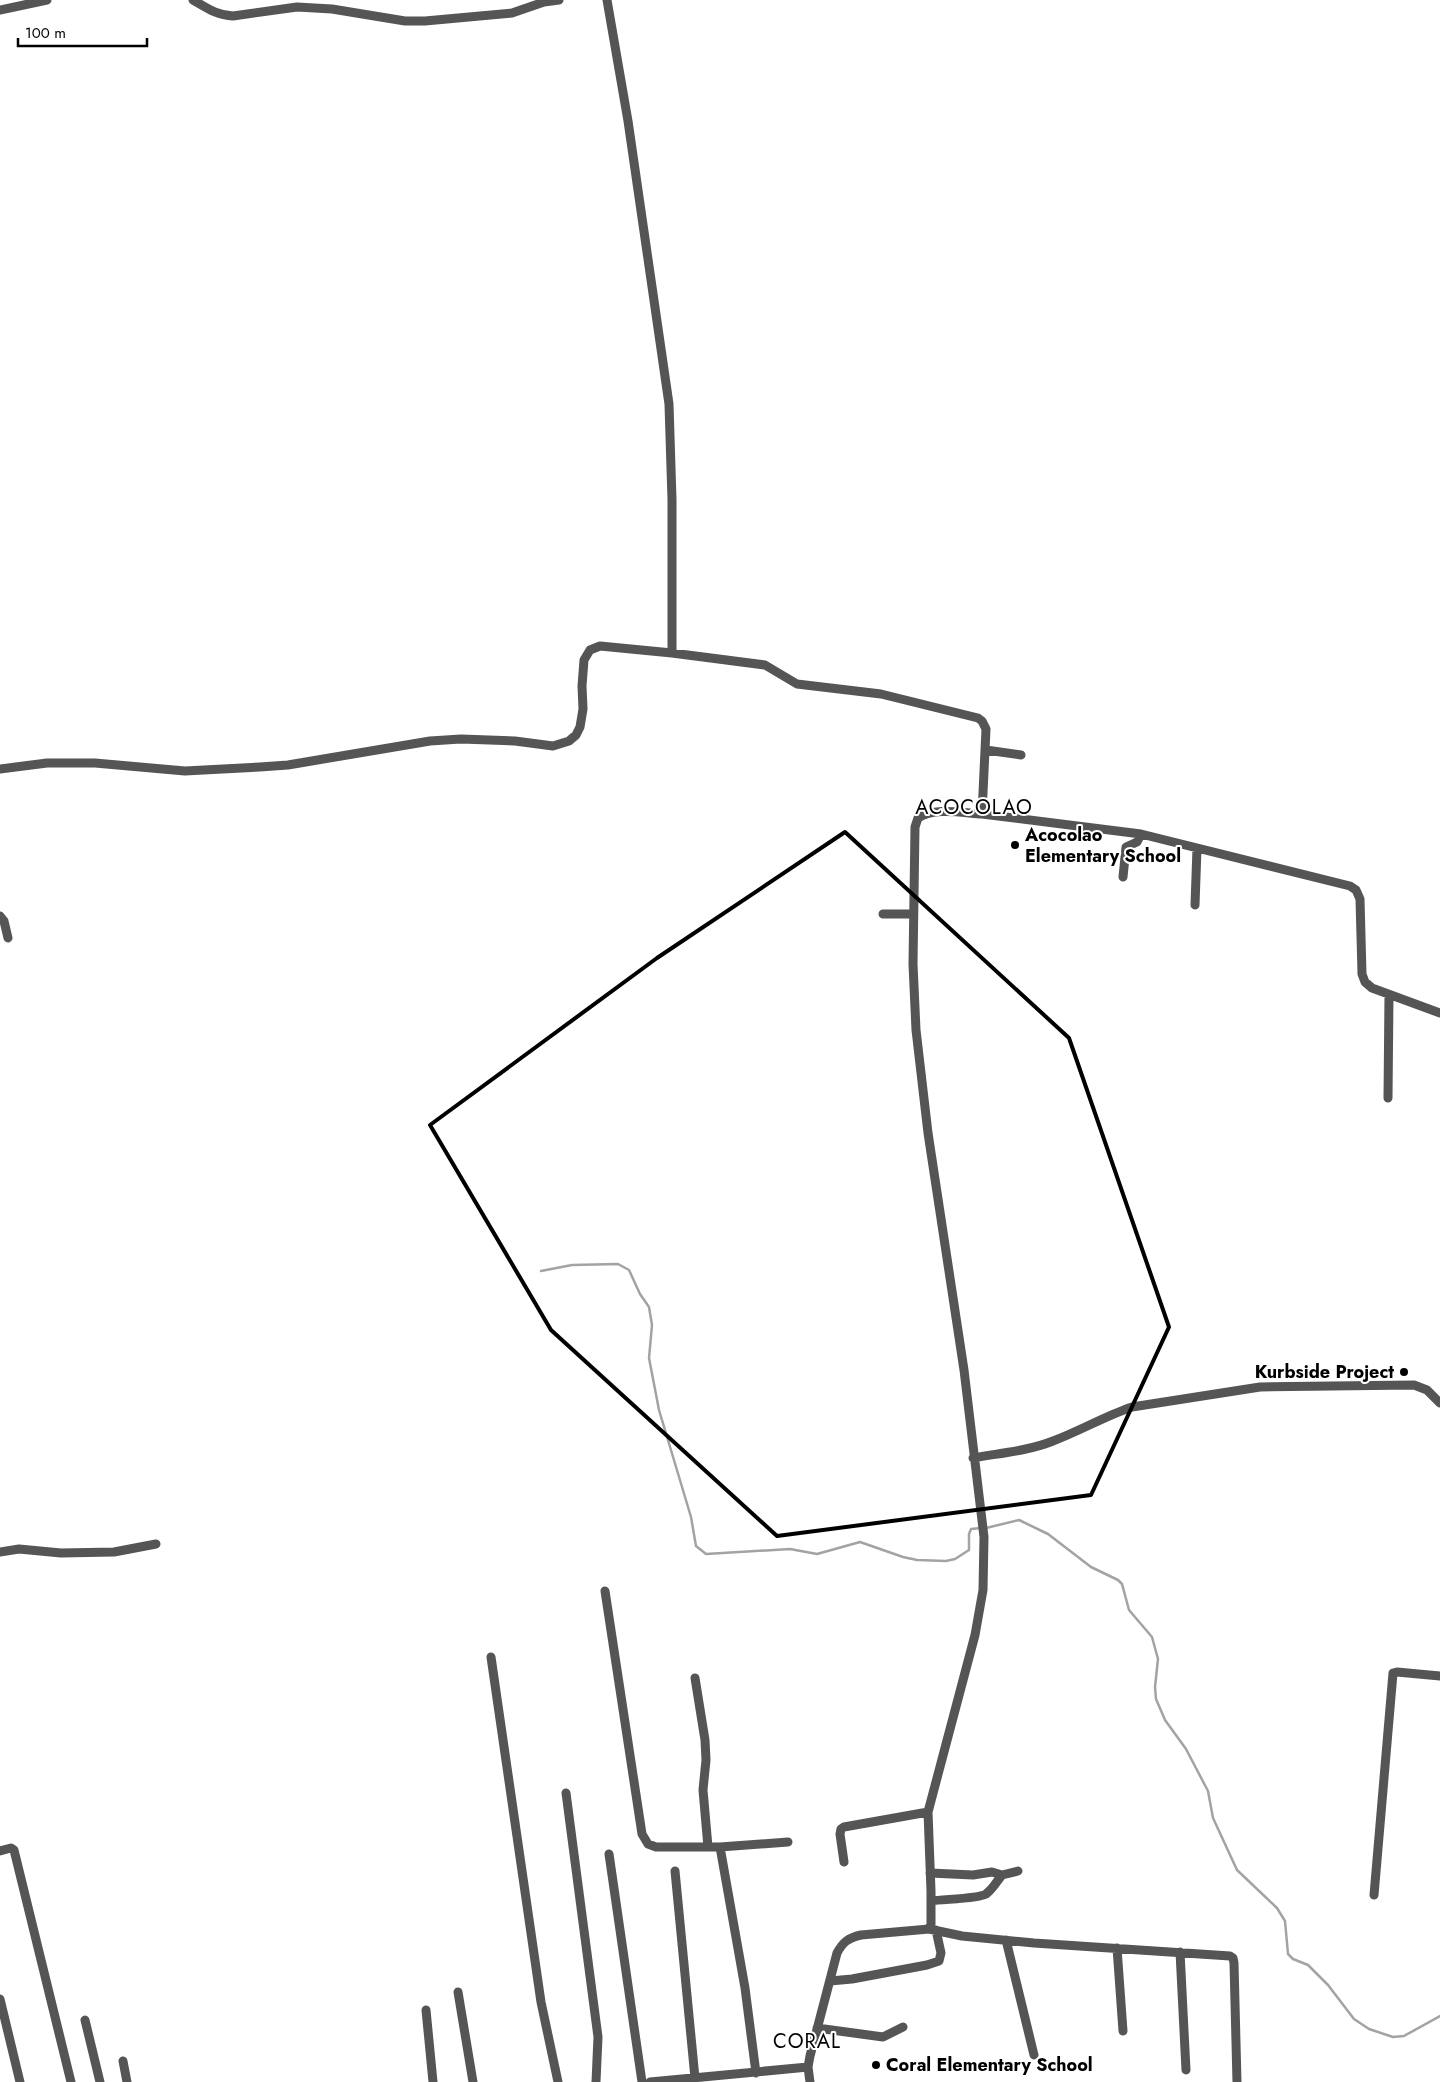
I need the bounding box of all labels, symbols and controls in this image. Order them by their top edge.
scale bar [18,15,146,47]
text: 100 m [25,22,66,44]
district label: ACOCOLAO [915,793,1033,822]
place label: Acocolao Elementary School [1024,822,1181,869]
marker: Acocolao Elementary School [1009,839,1021,851]
place label: Kurbside Project [1255,1359,1394,1385]
marker: Kurbside Project [1398,1366,1410,1378]
district label: CORAL [773,2027,841,2056]
place label: Coral Elementary School [886,2052,1093,2078]
marker: Coral Elementary School [870,2059,882,2071]

